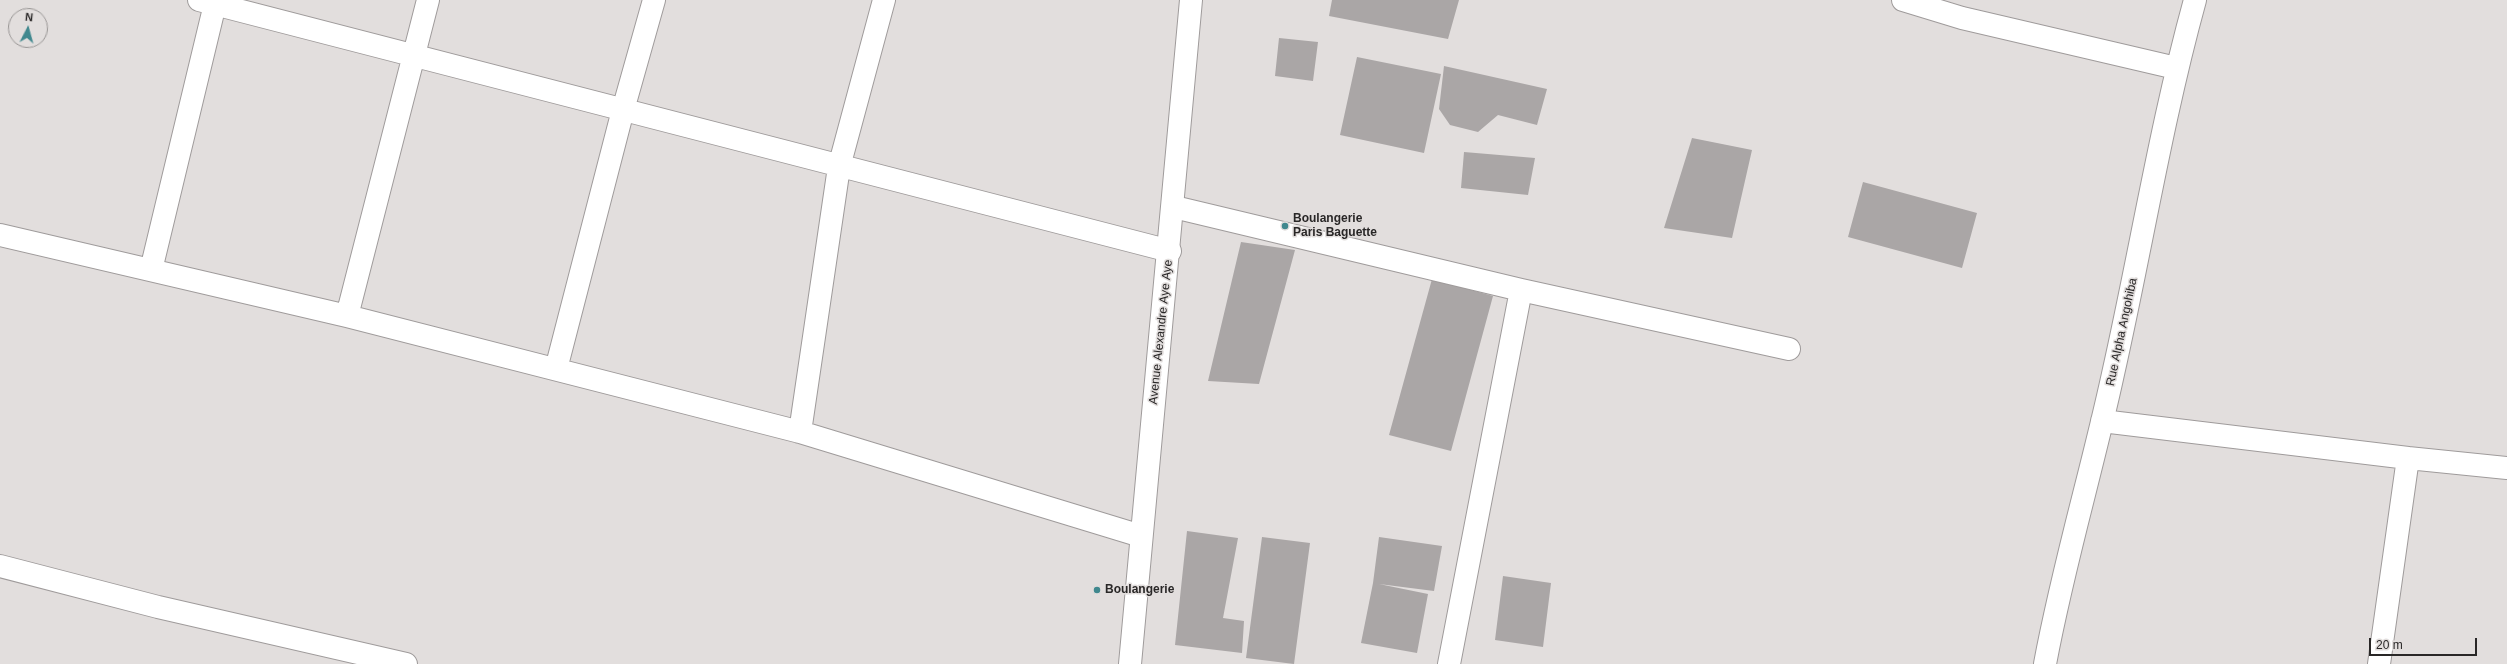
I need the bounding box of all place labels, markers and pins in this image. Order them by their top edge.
place label: Boulangerie Paris Baguette [1293,212,1377,240]
marker: Boulangerie Paris Baguette [1280,221,1290,231]
place label: Boulangerie [1105,583,1174,597]
marker: Boulangerie [1092,585,1102,595]

